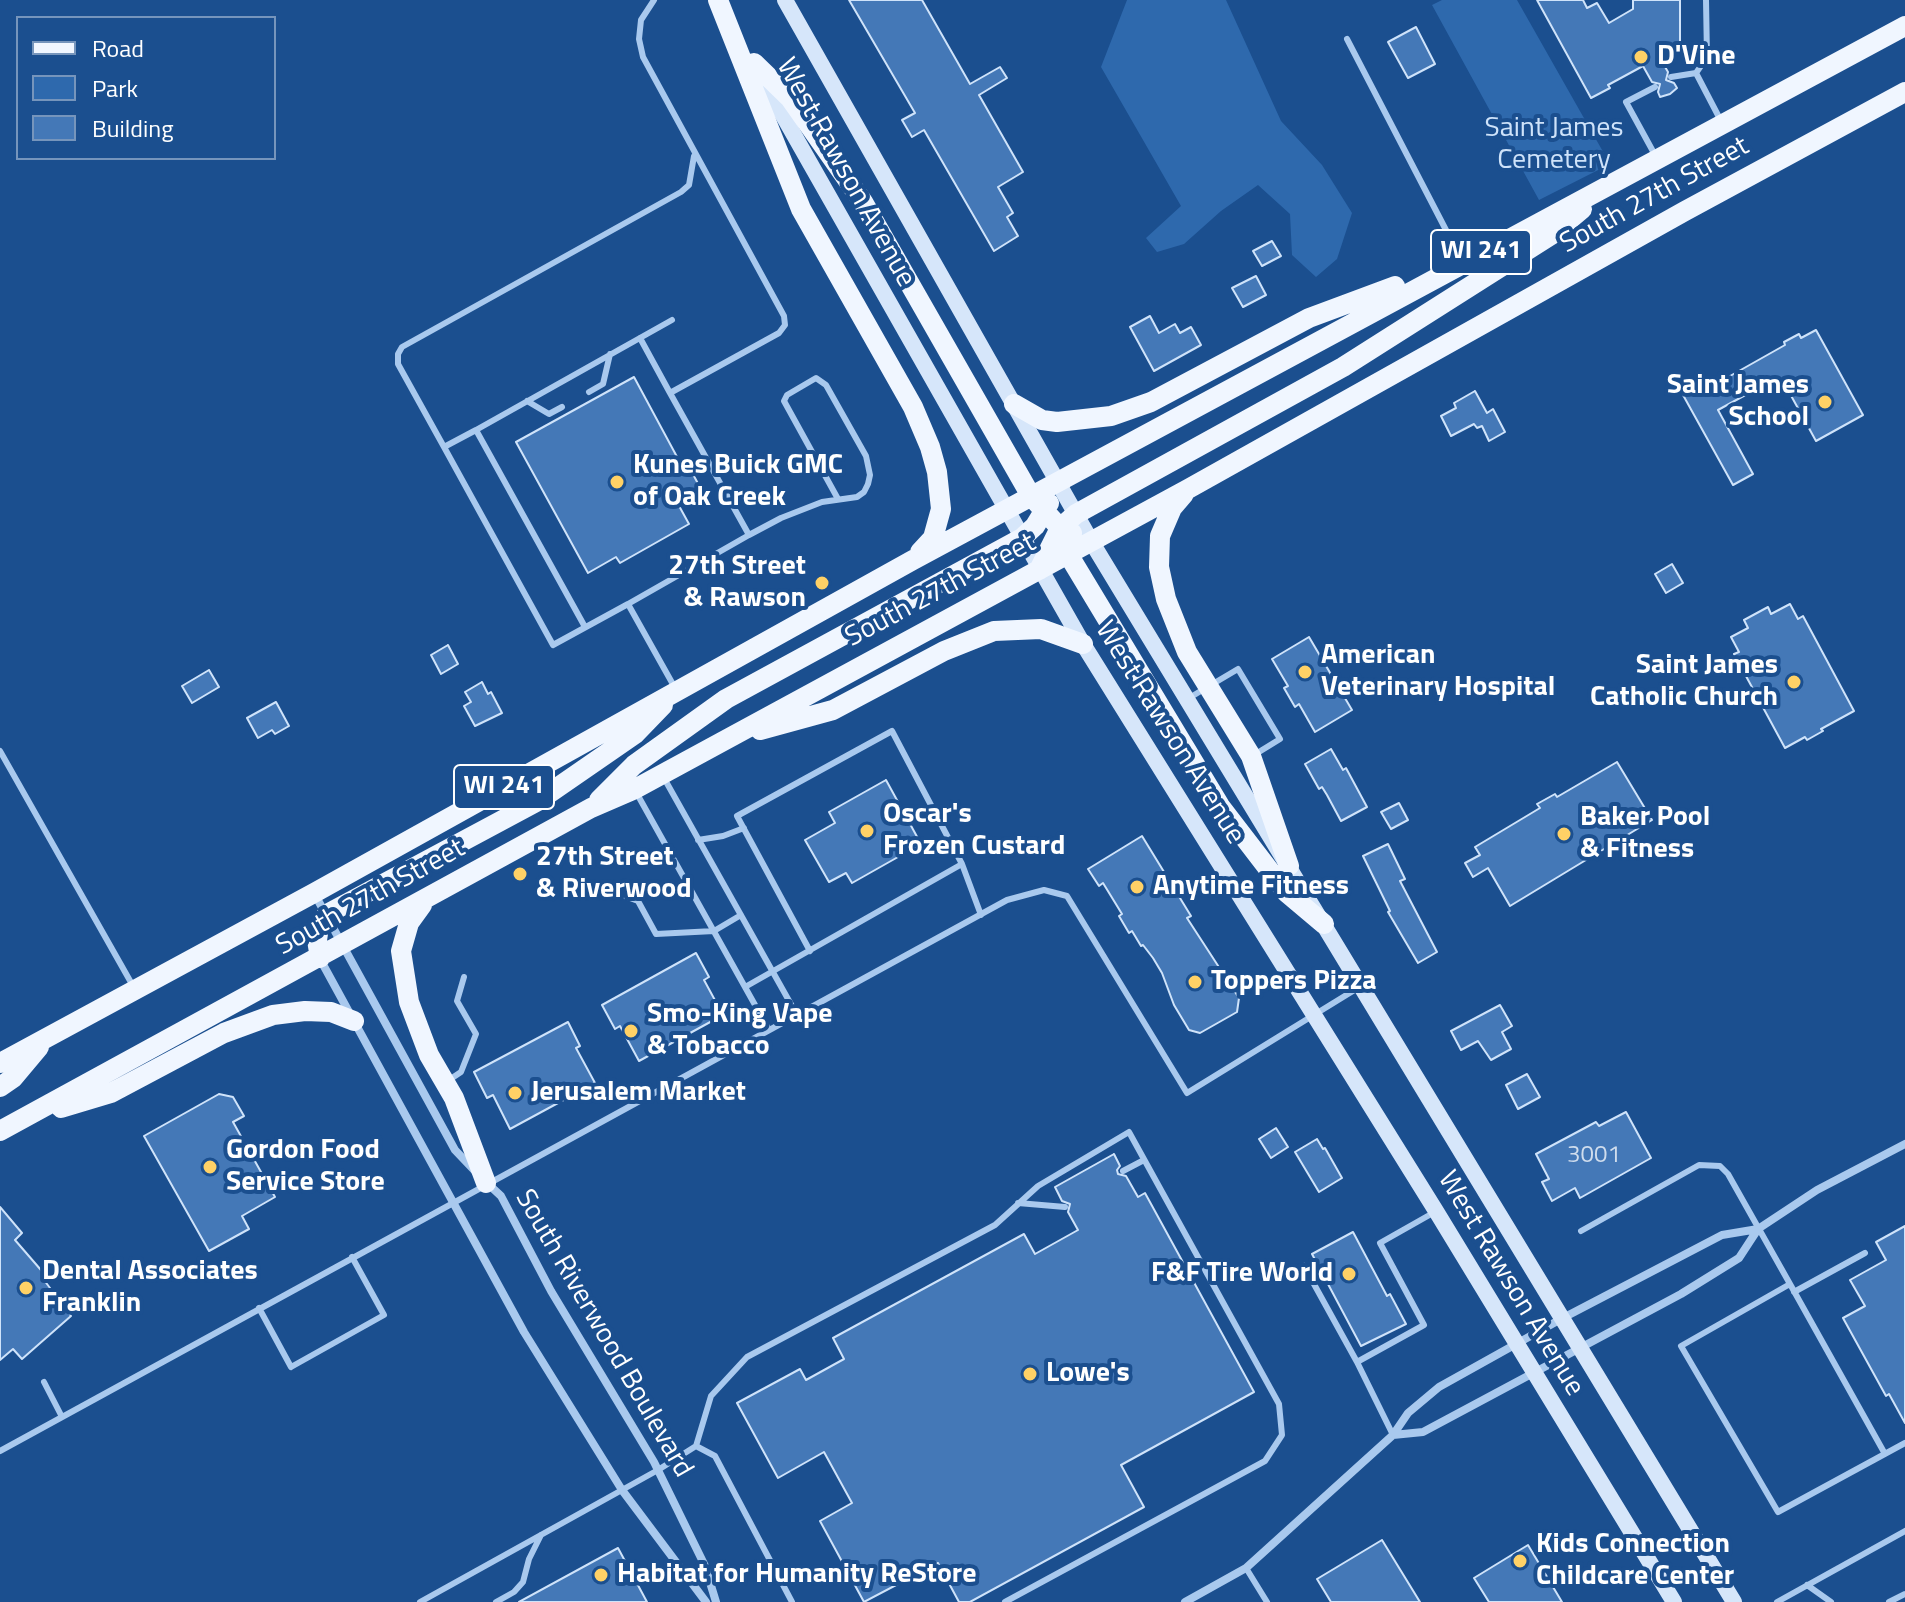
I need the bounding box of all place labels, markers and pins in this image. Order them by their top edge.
place label: D'Vine [1657,40,1735,74]
marker: D'Vine [1632,48,1650,66]
place label: Saint James School [1667,369,1809,435]
marker: Saint James School [1816,393,1834,411]
place label: Kunes Buick GMC of Oak Creek [633,449,843,515]
marker: Kunes Buick GMC of Oak Creek [608,473,626,491]
place label: 27th Street & Rawson [668,550,806,616]
marker: 27th Street & Rawson [813,574,831,592]
place label: American Veterinary Hospital [1321,639,1555,705]
place label: Saint James Catholic Church [1590,649,1778,715]
marker: American Veterinary Hospital [1296,663,1314,681]
marker: Saint James Catholic Church [1785,673,1803,691]
place label: Oscar's Frozen Custard [883,798,1065,864]
place label: Baker Pool & Fitness [1580,801,1710,867]
marker: Oscar's Frozen Custard [858,822,876,840]
marker: Baker Pool & Fitness [1555,825,1573,843]
place label: 27th Street & Riverwood [536,841,692,907]
marker: 27th Street & Riverwood [511,865,529,883]
place label: Anytime Fitness [1153,870,1349,904]
marker: Anytime Fitness [1128,878,1146,896]
place label: Toppers Pizza [1211,965,1377,999]
marker: Toppers Pizza [1186,973,1204,991]
place label: Smo-King Vape & Tobacco [647,998,833,1064]
marker: Smo-King Vape & Tobacco [622,1022,640,1040]
place label: Jerusalem Market [531,1076,746,1110]
marker: Jerusalem Market [506,1084,524,1102]
place label: Gordon Food Service Store [226,1134,385,1200]
marker: Gordon Food Service Store [201,1158,219,1176]
place label: Dental Associates Franklin [42,1255,258,1321]
place label: F&F Tire World [1151,1257,1333,1291]
marker: F&F Tire World [1340,1265,1358,1283]
marker: Dental Associates Franklin [17,1279,35,1297]
place label: Lowe's [1046,1357,1130,1391]
marker: Lowe's [1021,1365,1039,1383]
place label: Kids Connection Childcare Center [1536,1528,1734,1594]
marker: Kids Connection Childcare Center [1511,1552,1529,1570]
place label: Habitat for Humanity ReStore [617,1558,977,1592]
marker: Habitat for Humanity ReStore [592,1566,610,1584]

